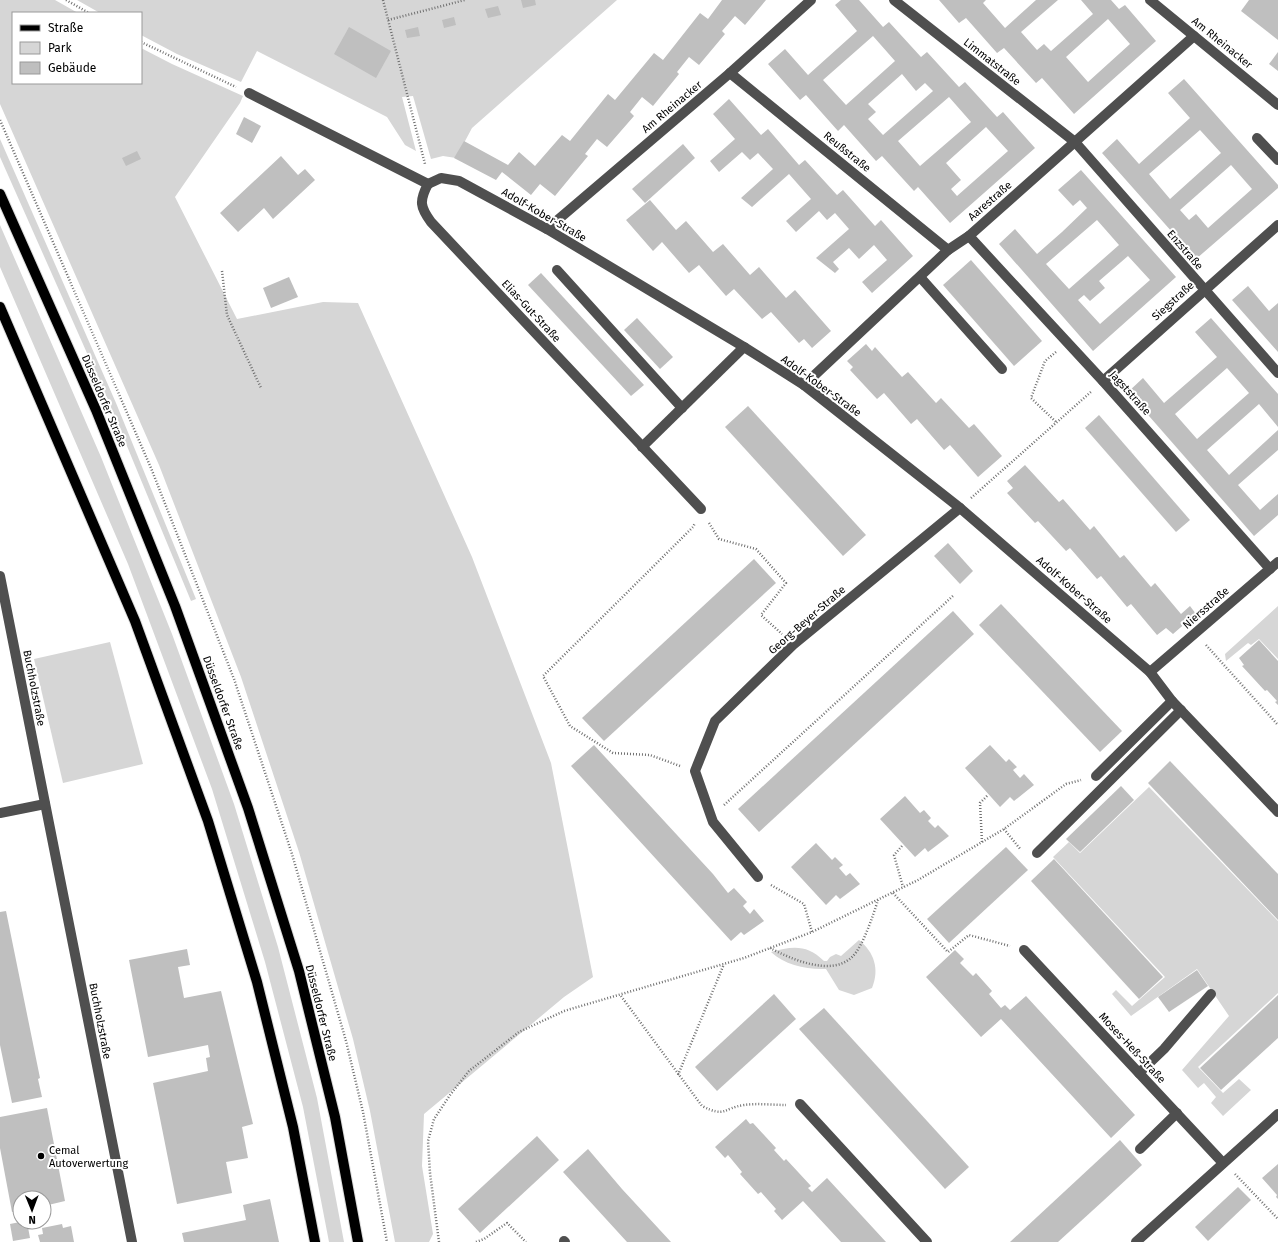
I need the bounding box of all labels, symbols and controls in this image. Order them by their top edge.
legend [12,12,142,84]
street label: Am Rheinacker [1189,15,1256,72]
text: Straße [48,21,83,35]
street label: Limmatstraße [961,36,1023,88]
text: Park [48,41,72,55]
text: Gebäude [48,61,96,75]
street label: Am Rheinacker [639,78,705,136]
street label: Reußstraße [821,129,873,175]
street label: Aarestraße [965,178,1015,224]
street label: Adolf-Kober-Straße [499,185,589,245]
street label: Enzstraße [1164,227,1206,273]
street label: Elias-Gut-Straße [499,277,563,345]
street label: Siegstraße [1149,279,1197,323]
street label: Düsseldorfer Straße [79,353,129,449]
street label: Adolf-Kober-Straße [778,353,864,419]
street label: Jagststraße [1107,368,1153,418]
street label: Adolf-Kober-Straße [1034,554,1114,626]
street label: Georg-Beyer-Straße [766,583,848,657]
street label: Niersstraße [1180,584,1232,632]
street label: Buchholzstraße [20,649,48,727]
street label: Düsseldorfer Straße [200,654,246,752]
street label: Düsseldorfer Straße [303,963,339,1063]
street label: Buchholzstraße [86,982,114,1060]
street label: Moses-Heß-Straße [1096,1010,1168,1086]
place label: Cemal Autoverwertung [49,1144,128,1170]
marker: Cemal Autoverwertung [36,1151,46,1161]
north arrow [12,1190,52,1230]
text: N [28,1213,36,1226]

